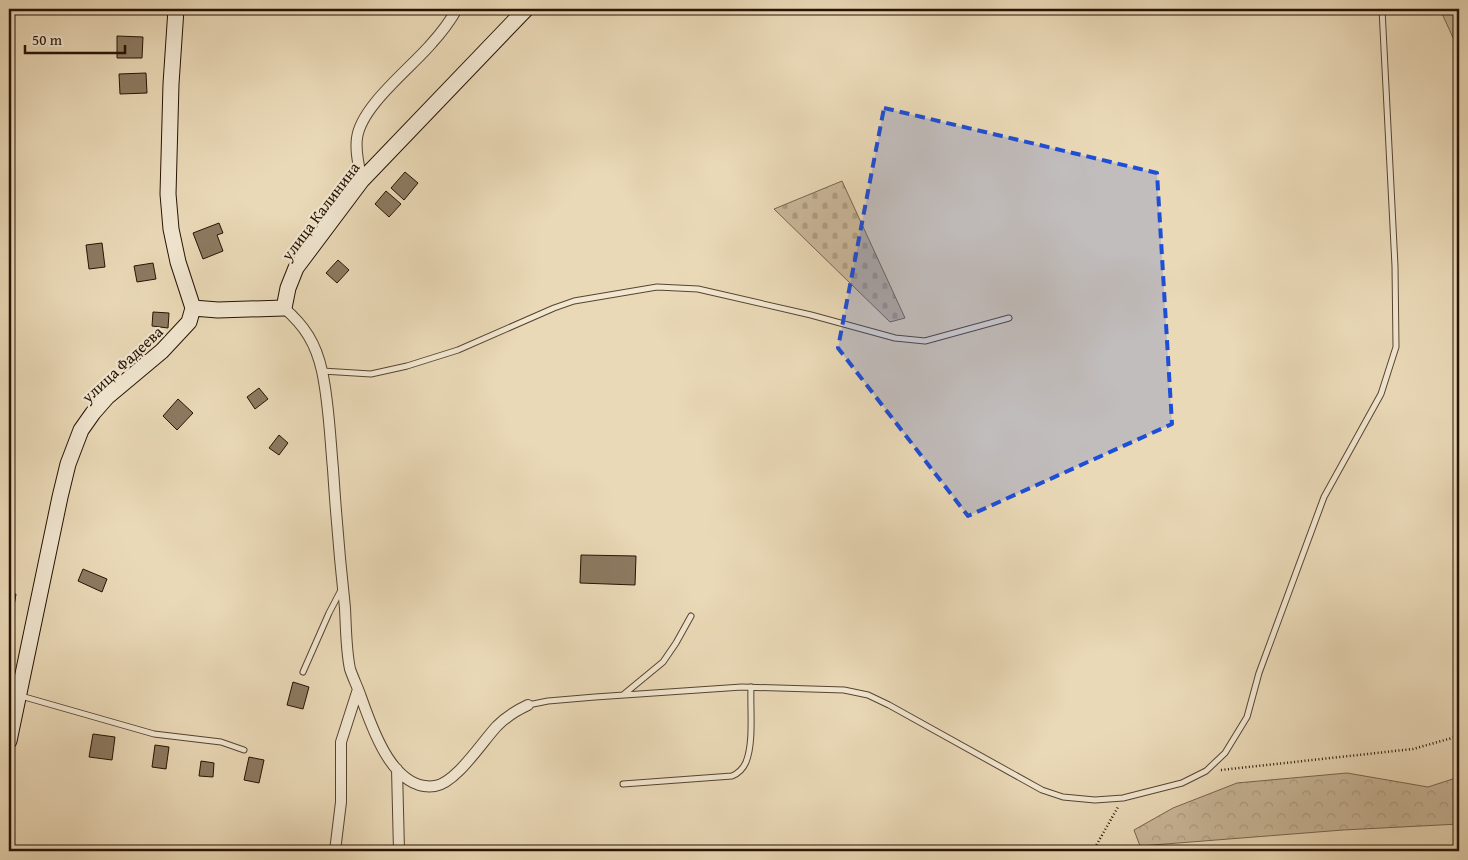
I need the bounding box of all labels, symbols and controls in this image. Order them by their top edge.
scale bar [25,22,125,54]
text: 50 m [32,29,63,50]
street label: улица Калинина [274,156,365,266]
street label: улица Фадеева [75,320,168,409]

